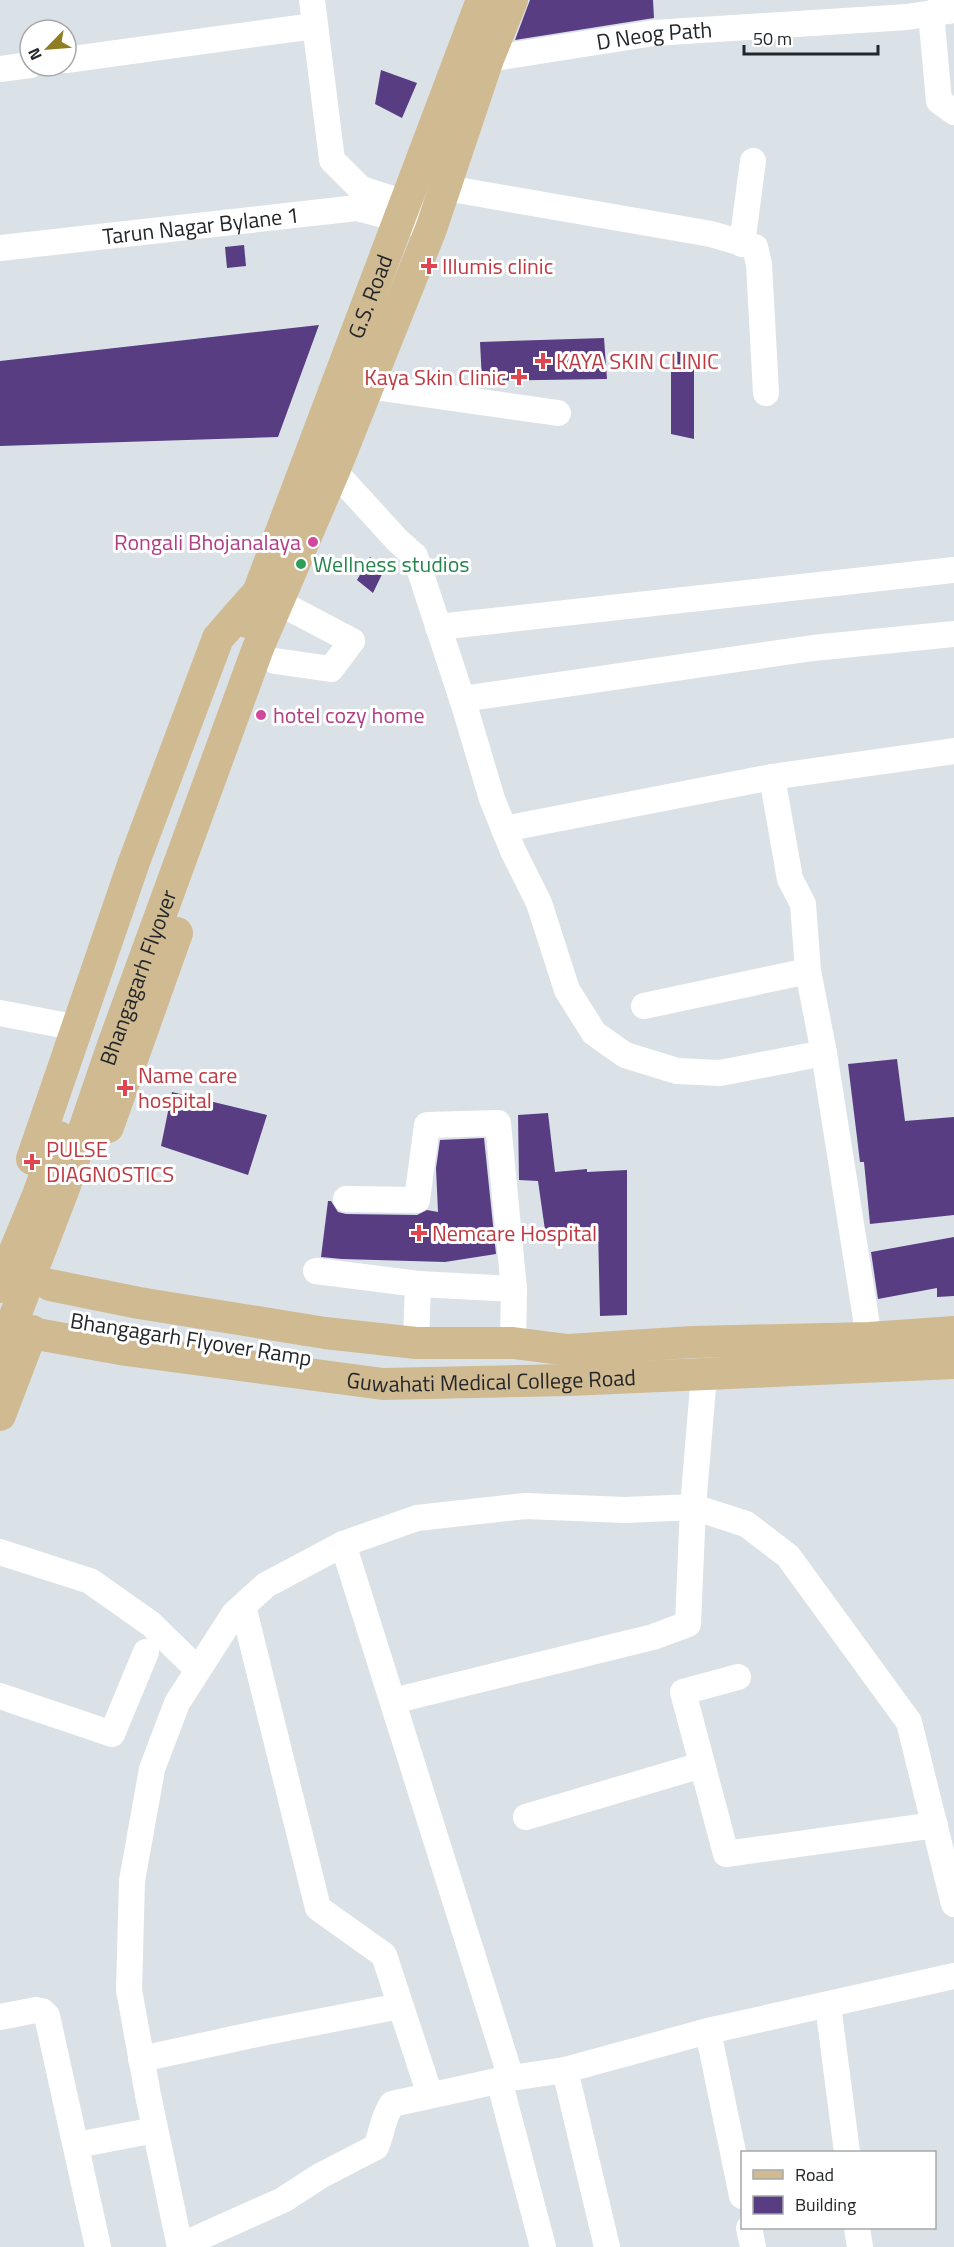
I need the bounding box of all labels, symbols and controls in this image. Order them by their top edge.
street label: D Neog Path [594,12,713,59]
north arrow [18,18,78,78]
scale bar [744,18,878,56]
text: 50 m [753,25,792,52]
text: N [21,44,48,64]
street label: Tarun Nagar Bylane 1 [101,198,301,253]
place label: Illumis clinic [442,249,553,283]
street label: G.S. Road [339,250,401,343]
marker: Illumis clinic [420,257,438,275]
place label: KAYA SKIN CLINIC [556,344,719,378]
marker: KAYA SKIN CLINIC [534,352,552,370]
place label: Kaya Skin Clinic [364,360,506,394]
marker: Kaya Skin Clinic [510,368,528,386]
place label: Rongali Bhojanalaya [114,525,301,559]
marker: Rongali Bhojanalaya [306,535,320,549]
place label: Wellness studios [313,547,470,581]
marker: Wellness studios [294,557,308,571]
place label: hotel cozy home [273,698,425,732]
marker: hotel cozy home [254,708,268,722]
street label: Bhangagarh Flyover [90,884,186,1070]
place label: Name care hospital [138,1058,237,1117]
marker: Name care hospital [116,1079,134,1097]
place label: PULSE DIAGNOSTICS [46,1132,174,1191]
marker: PULSE DIAGNOSTICS [23,1153,41,1171]
place label: Nemcare Hospital [432,1216,597,1250]
marker: Nemcare Hospital [410,1224,428,1242]
street label: Bhangagarh Flyover Ramp [68,1303,314,1375]
street label: Guwahati Medical College Road [345,1360,637,1402]
legend [741,2151,936,2229]
text: Road [795,2161,834,2188]
text: Building [795,2191,856,2218]

